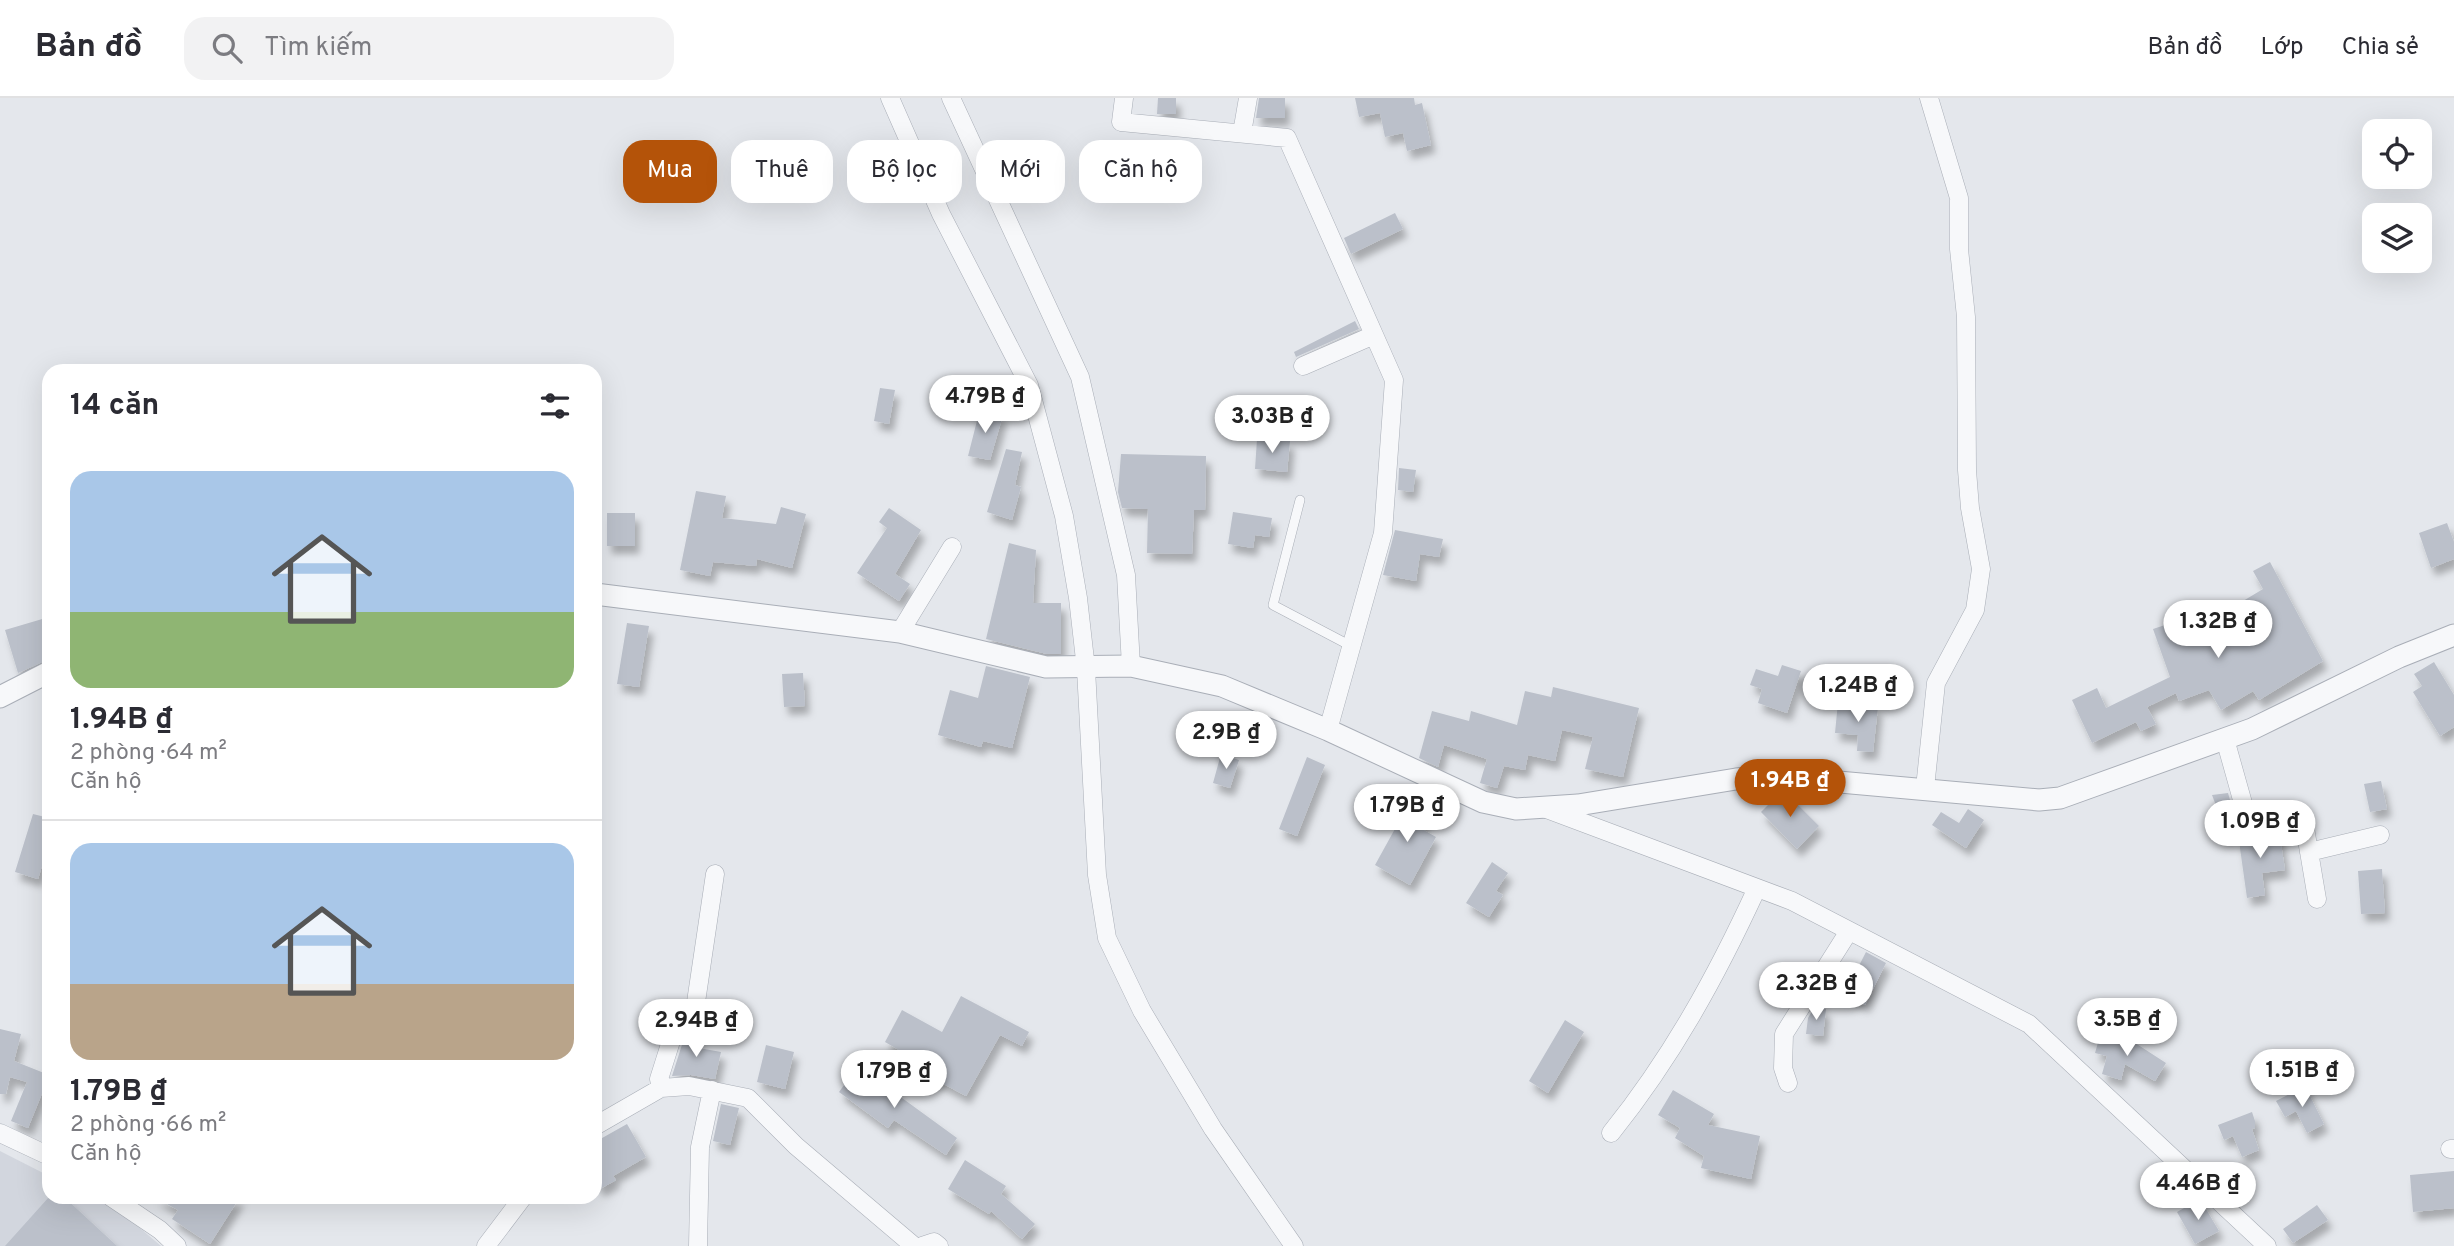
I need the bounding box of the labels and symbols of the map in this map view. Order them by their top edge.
pin: 4.79B ₫ [920,376,1050,435]
pin: 3.03B ₫ [1207,396,1337,455]
pin: 1.32B ₫ [2153,601,2283,660]
pin: 1.24B ₫ [1793,664,1923,724]
pin: 2.9B ₫ [1169,712,1283,771]
pin: 1.94B ₫ [1725,760,1855,819]
pin: 1.79B ₫ [1342,784,1472,844]
pin: 1.09B ₫ [2195,800,2325,860]
pin: 2.32B ₫ [1751,962,1881,1022]
pin: 3.5B ₫ [2070,998,2184,1058]
pin: 2.94B ₫ [631,1000,761,1059]
pin: 1.51B ₫ [2237,1049,2367,1109]
pin: 1.79B ₫ [829,1051,959,1110]
pin: 4.46B ₫ [2133,1162,2263,1222]

